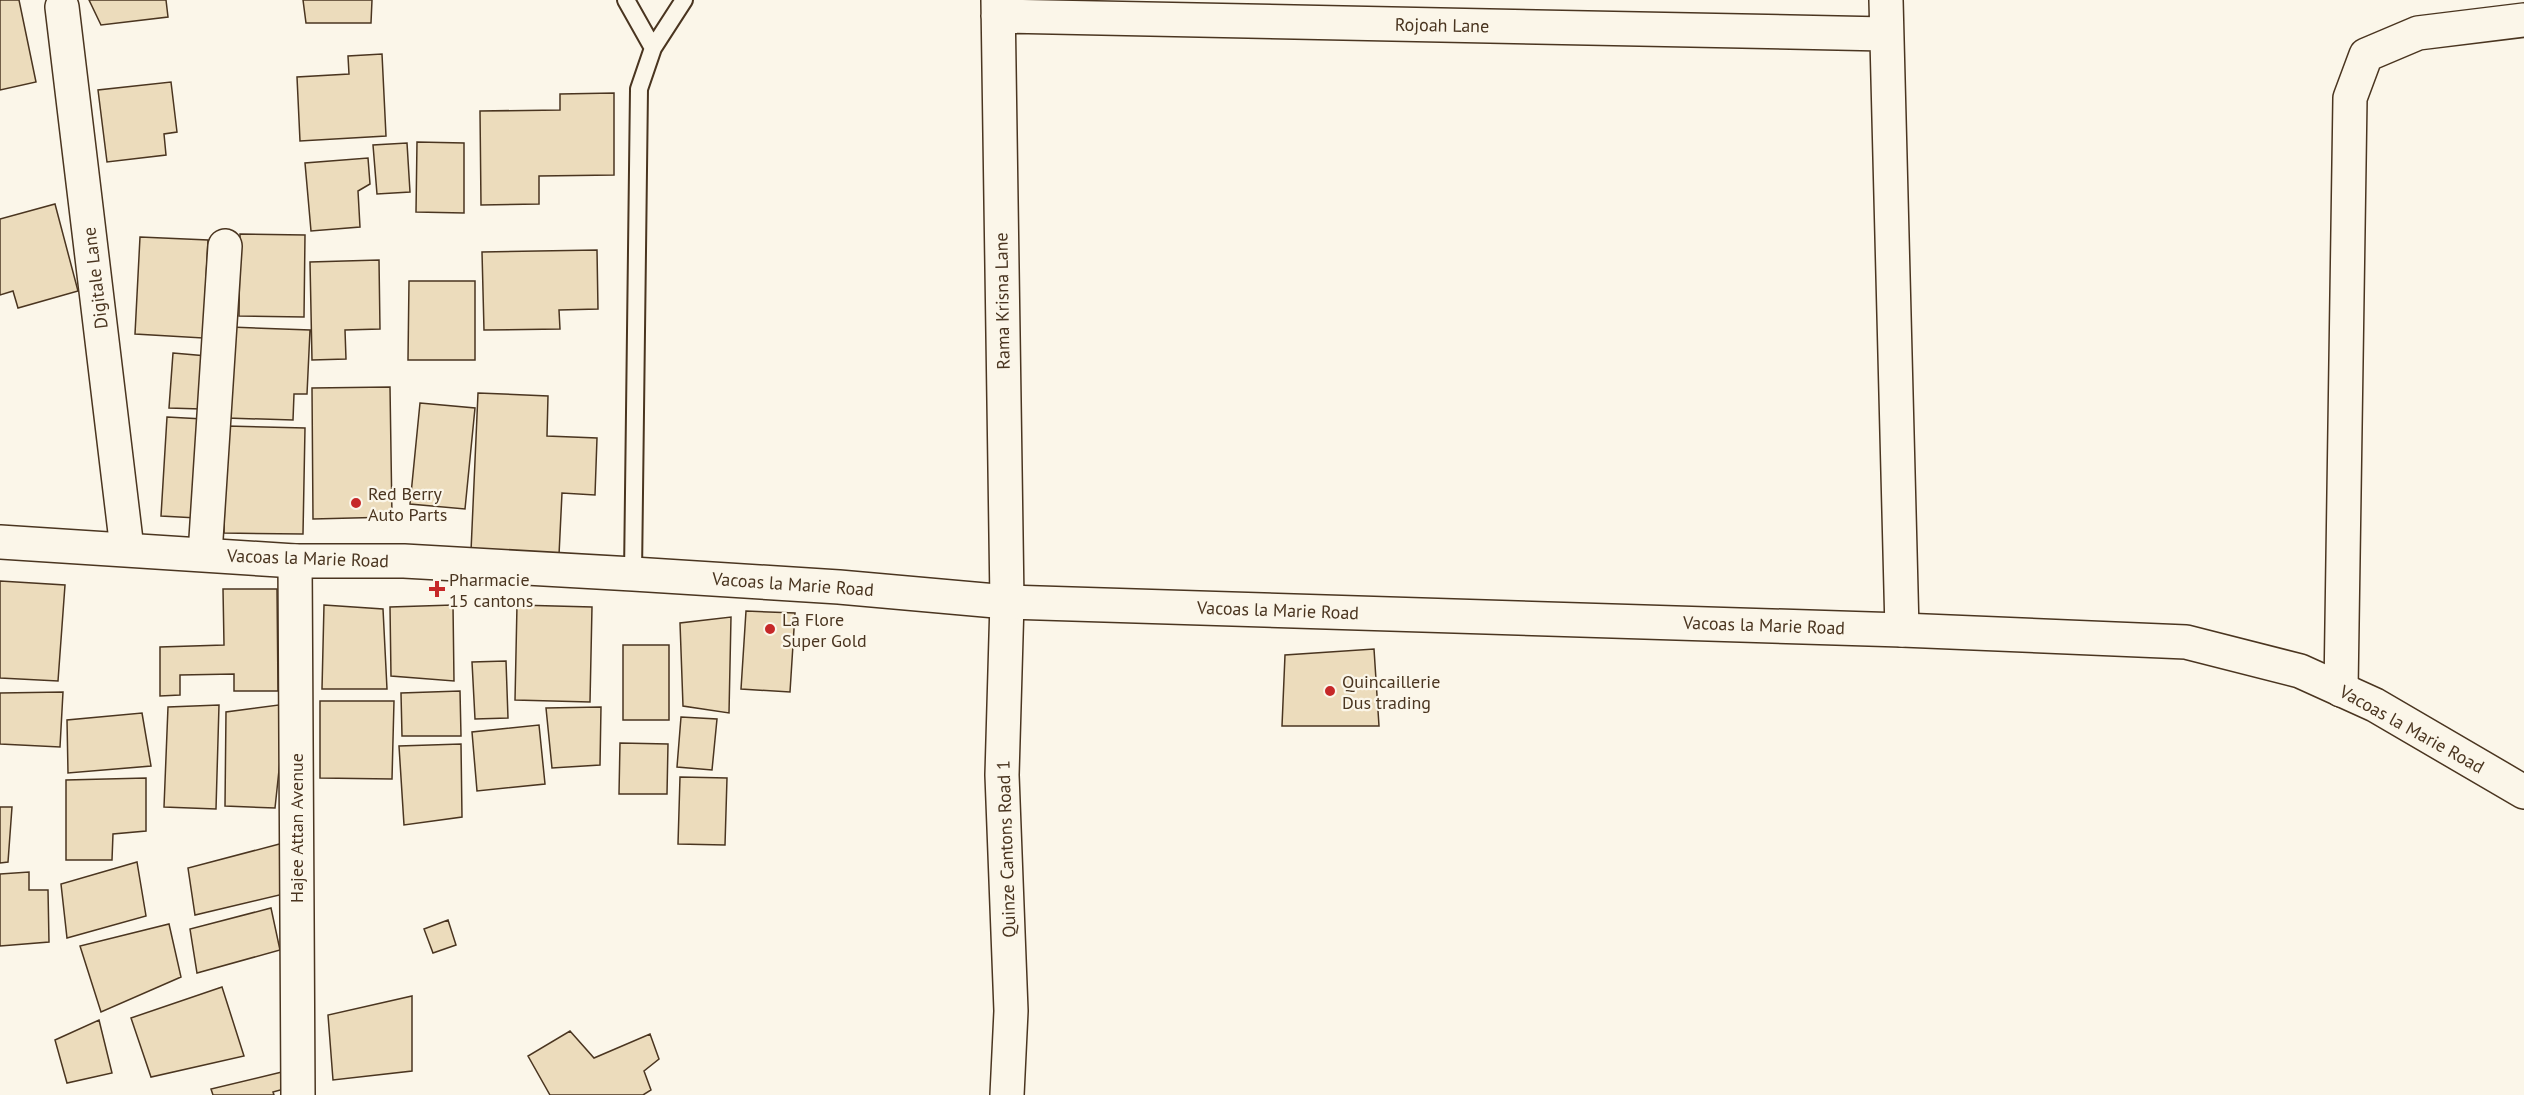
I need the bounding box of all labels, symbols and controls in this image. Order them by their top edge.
street label: Rojoah Lane [1395,13,1489,37]
street label: Digitale Lane [77,226,113,330]
street label: Rama Krisna Lane [989,232,1015,370]
place label: Red Berry Auto Parts [368,482,447,526]
marker: Red Berry Auto Parts [349,496,363,510]
street label: Vacoas la Marie Road [226,544,389,572]
street label: Vacoas la Marie Road [710,567,875,601]
place label: Pharmacie 15 cantons [449,568,533,612]
marker: Pharmacie 15 cantons [430,582,444,596]
street label: Vacoas la Marie Road [1196,596,1359,624]
place label: La Flore Super Gold [782,608,867,652]
street label: Vacoas la Marie Road [1682,611,1845,639]
marker: La Flore Super Gold [763,622,777,636]
place label: Quincaillerie Dus trading [1342,670,1440,714]
street label: Vacoas la Marie Road [2335,679,2488,778]
marker: Quincaillerie Dus trading [1323,684,1337,698]
street label: Hajee Attan Avenue [285,753,308,903]
street label: Quinze Cantons Road 1 [991,760,1021,938]

